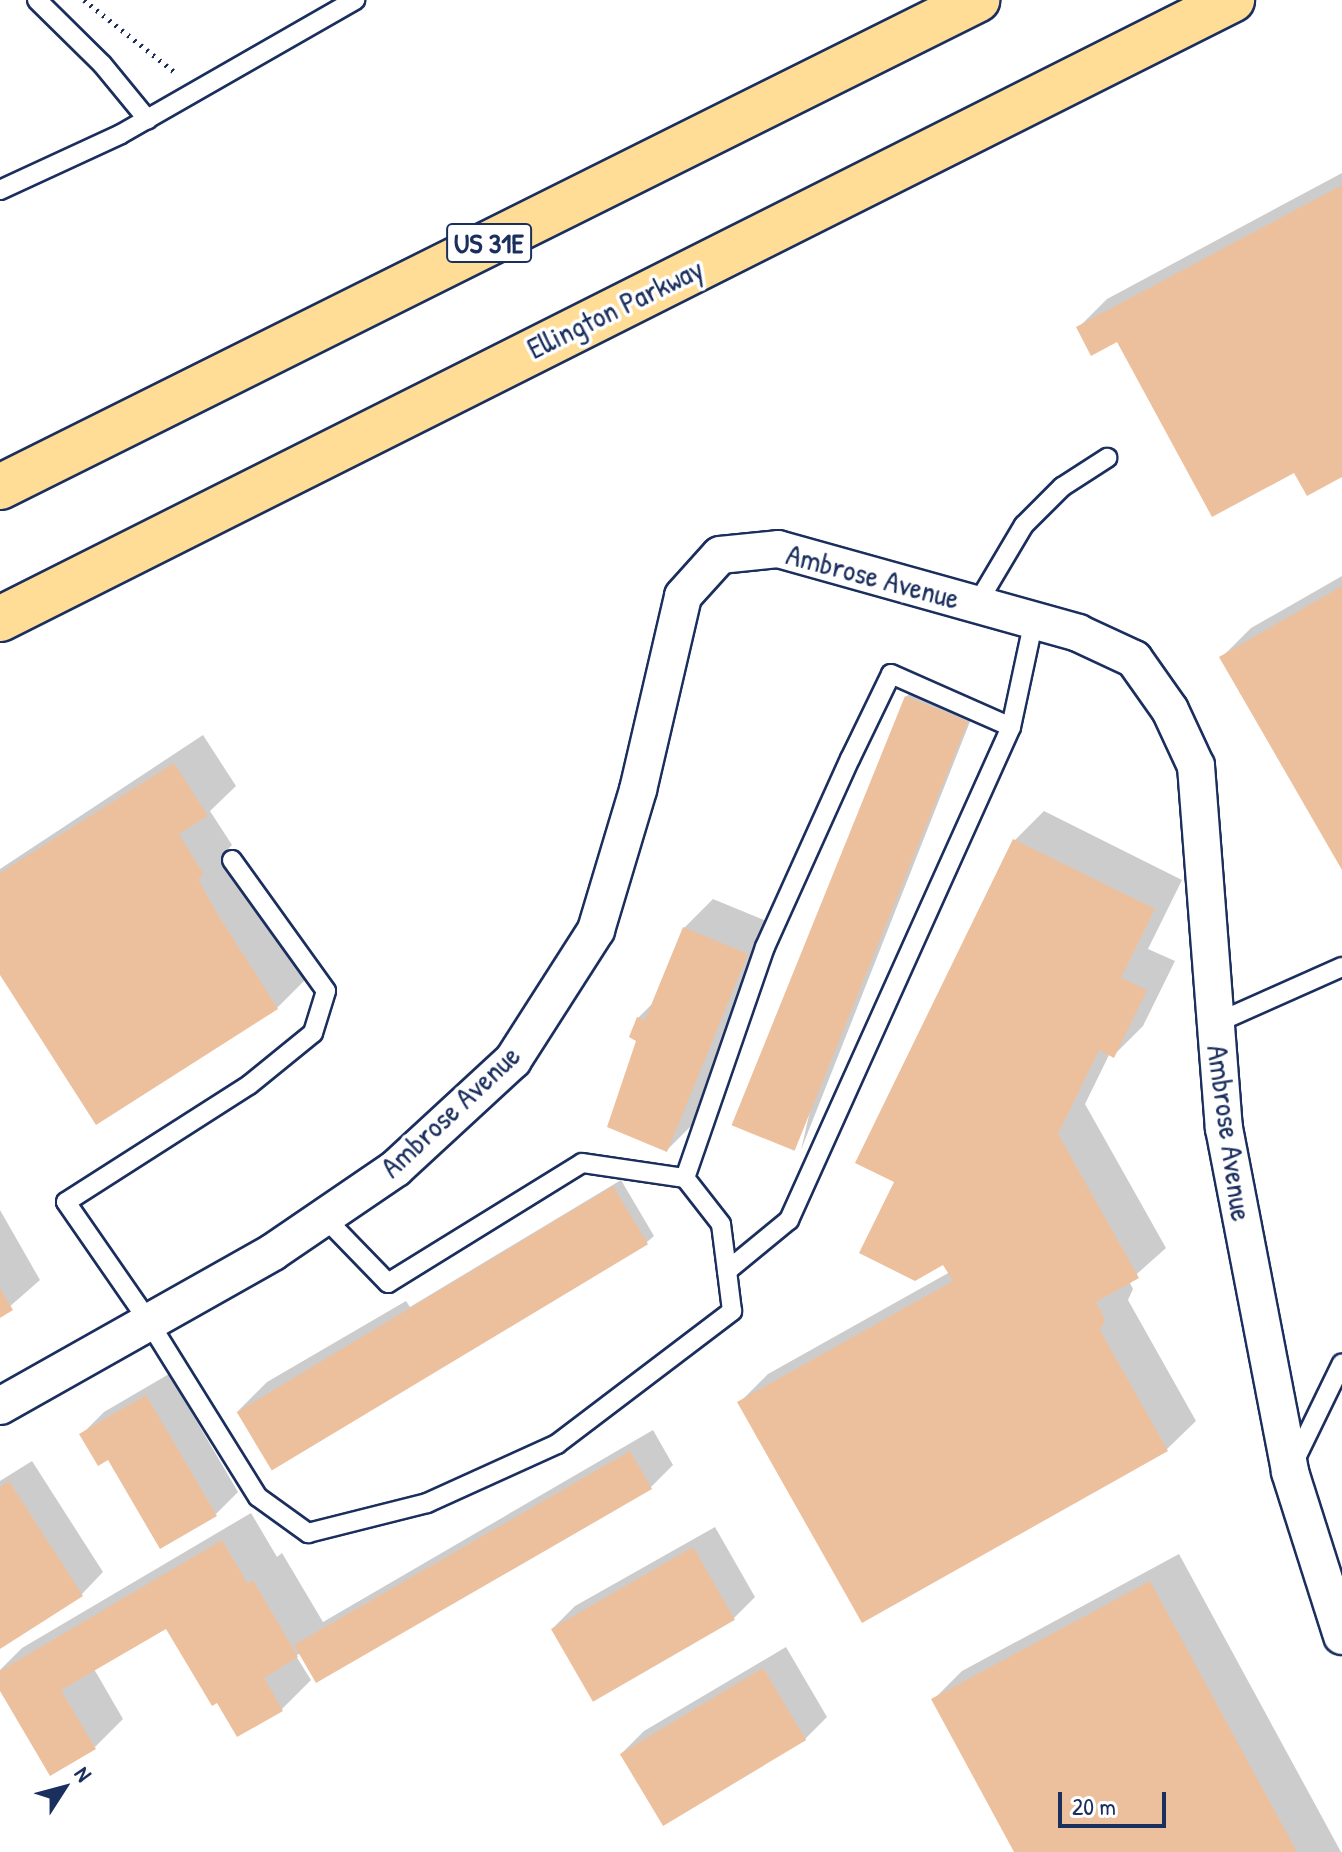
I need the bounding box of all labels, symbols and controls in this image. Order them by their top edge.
road number: US 31E [445,219,533,267]
street label: Ellington Parkway [521,250,709,366]
street label: Ambrose Avenue [783,536,963,616]
street label: Ambrose Avenue [373,1037,527,1185]
street label: Ambrose Avenue [1200,1043,1260,1223]
north arrow [24,1748,104,1828]
text: N [68,1760,99,1787]
scale bar [1062,1776,1170,1826]
text: 20 m [1072,1790,1116,1822]

